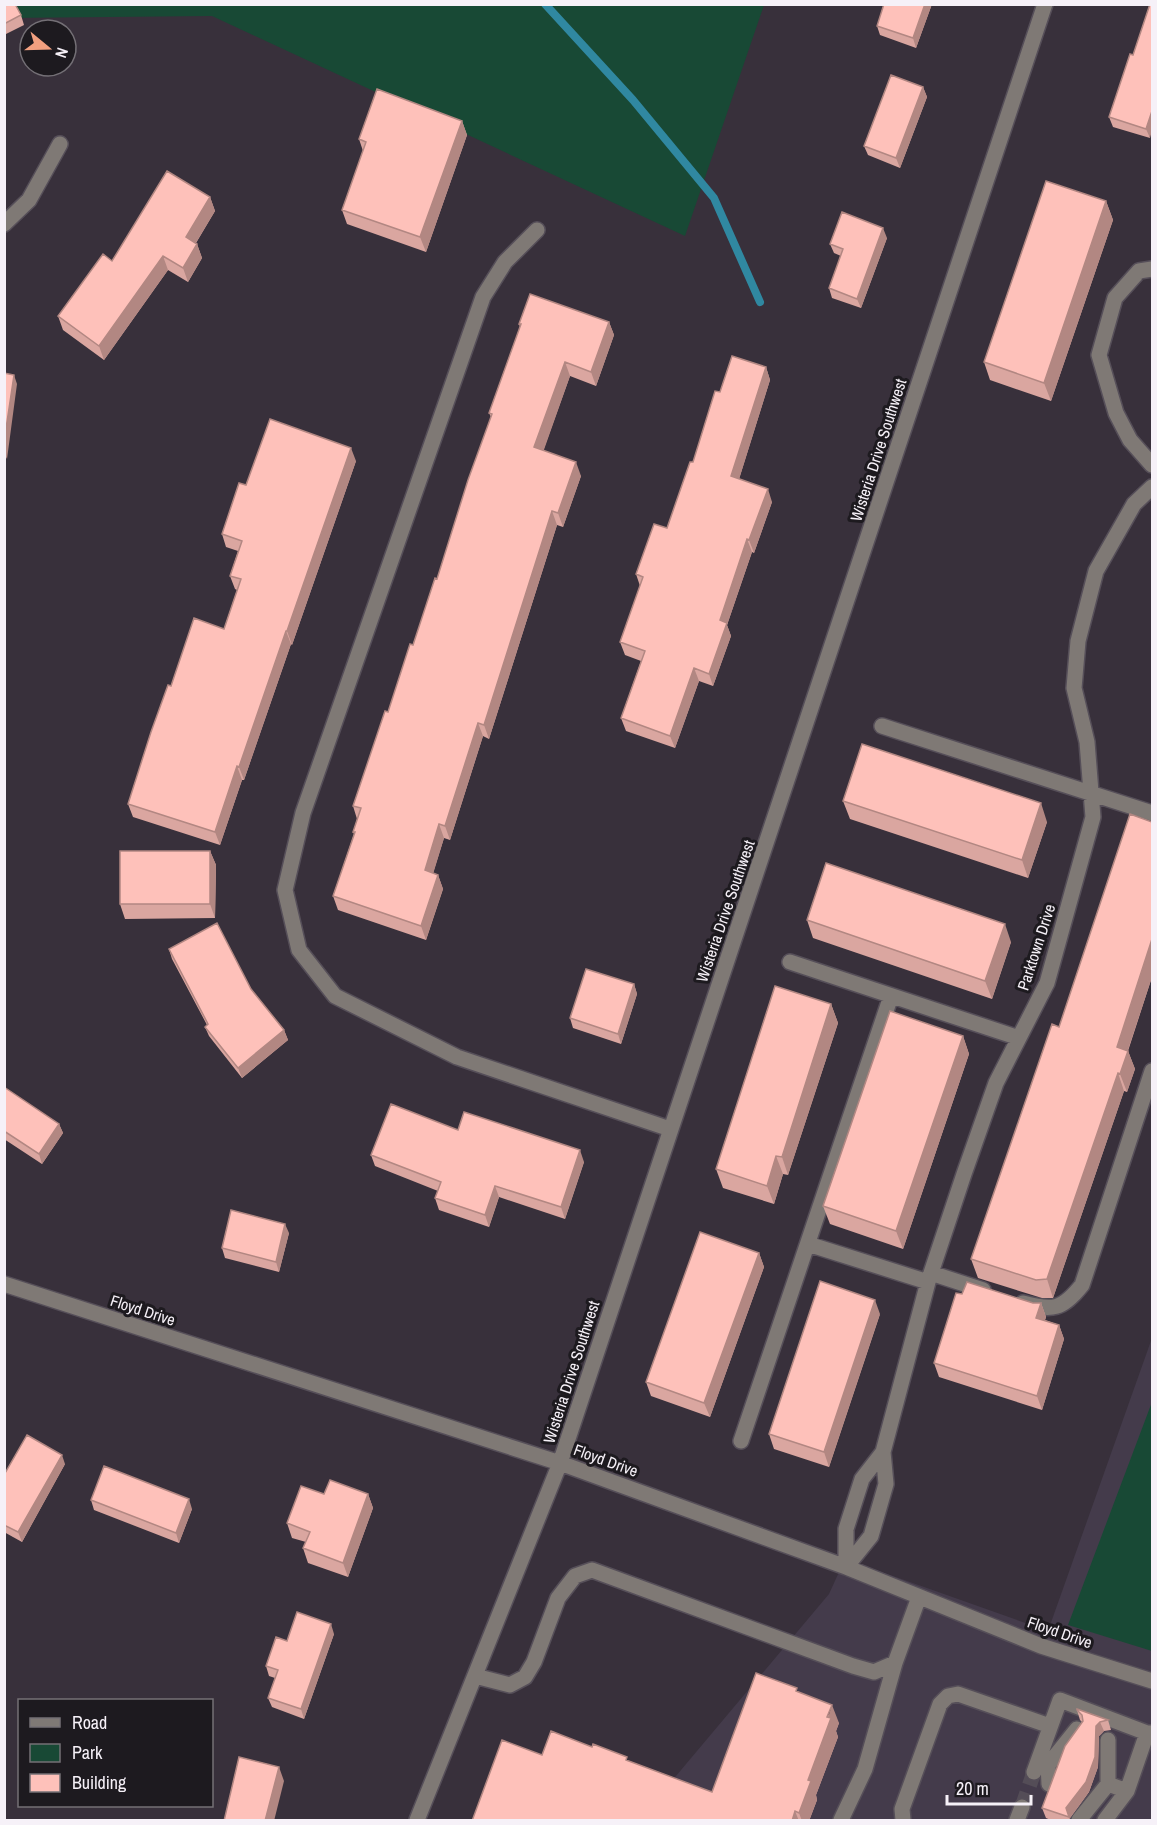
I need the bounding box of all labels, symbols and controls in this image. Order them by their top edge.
north arrow [18,18,78,78]
text: N [50,45,74,61]
street label: Wisteria Drive Southwest [845,376,912,524]
street label: Wisteria Drive Southwest [690,837,760,985]
street label: Parktown Drive [1012,901,1060,993]
street label: Floyd Drive [108,1289,178,1331]
street label: Wisteria Drive Southwest [538,1298,605,1446]
street label: Floyd Drive [571,1438,641,1482]
street label: Floyd Drive [1025,1611,1095,1653]
legend [18,1699,213,1807]
text: Road [72,1710,107,1735]
text: Park [72,1740,103,1765]
scale bar [947,1768,1031,1806]
text: Building [72,1770,127,1795]
text: 20 m [956,1776,989,1801]

